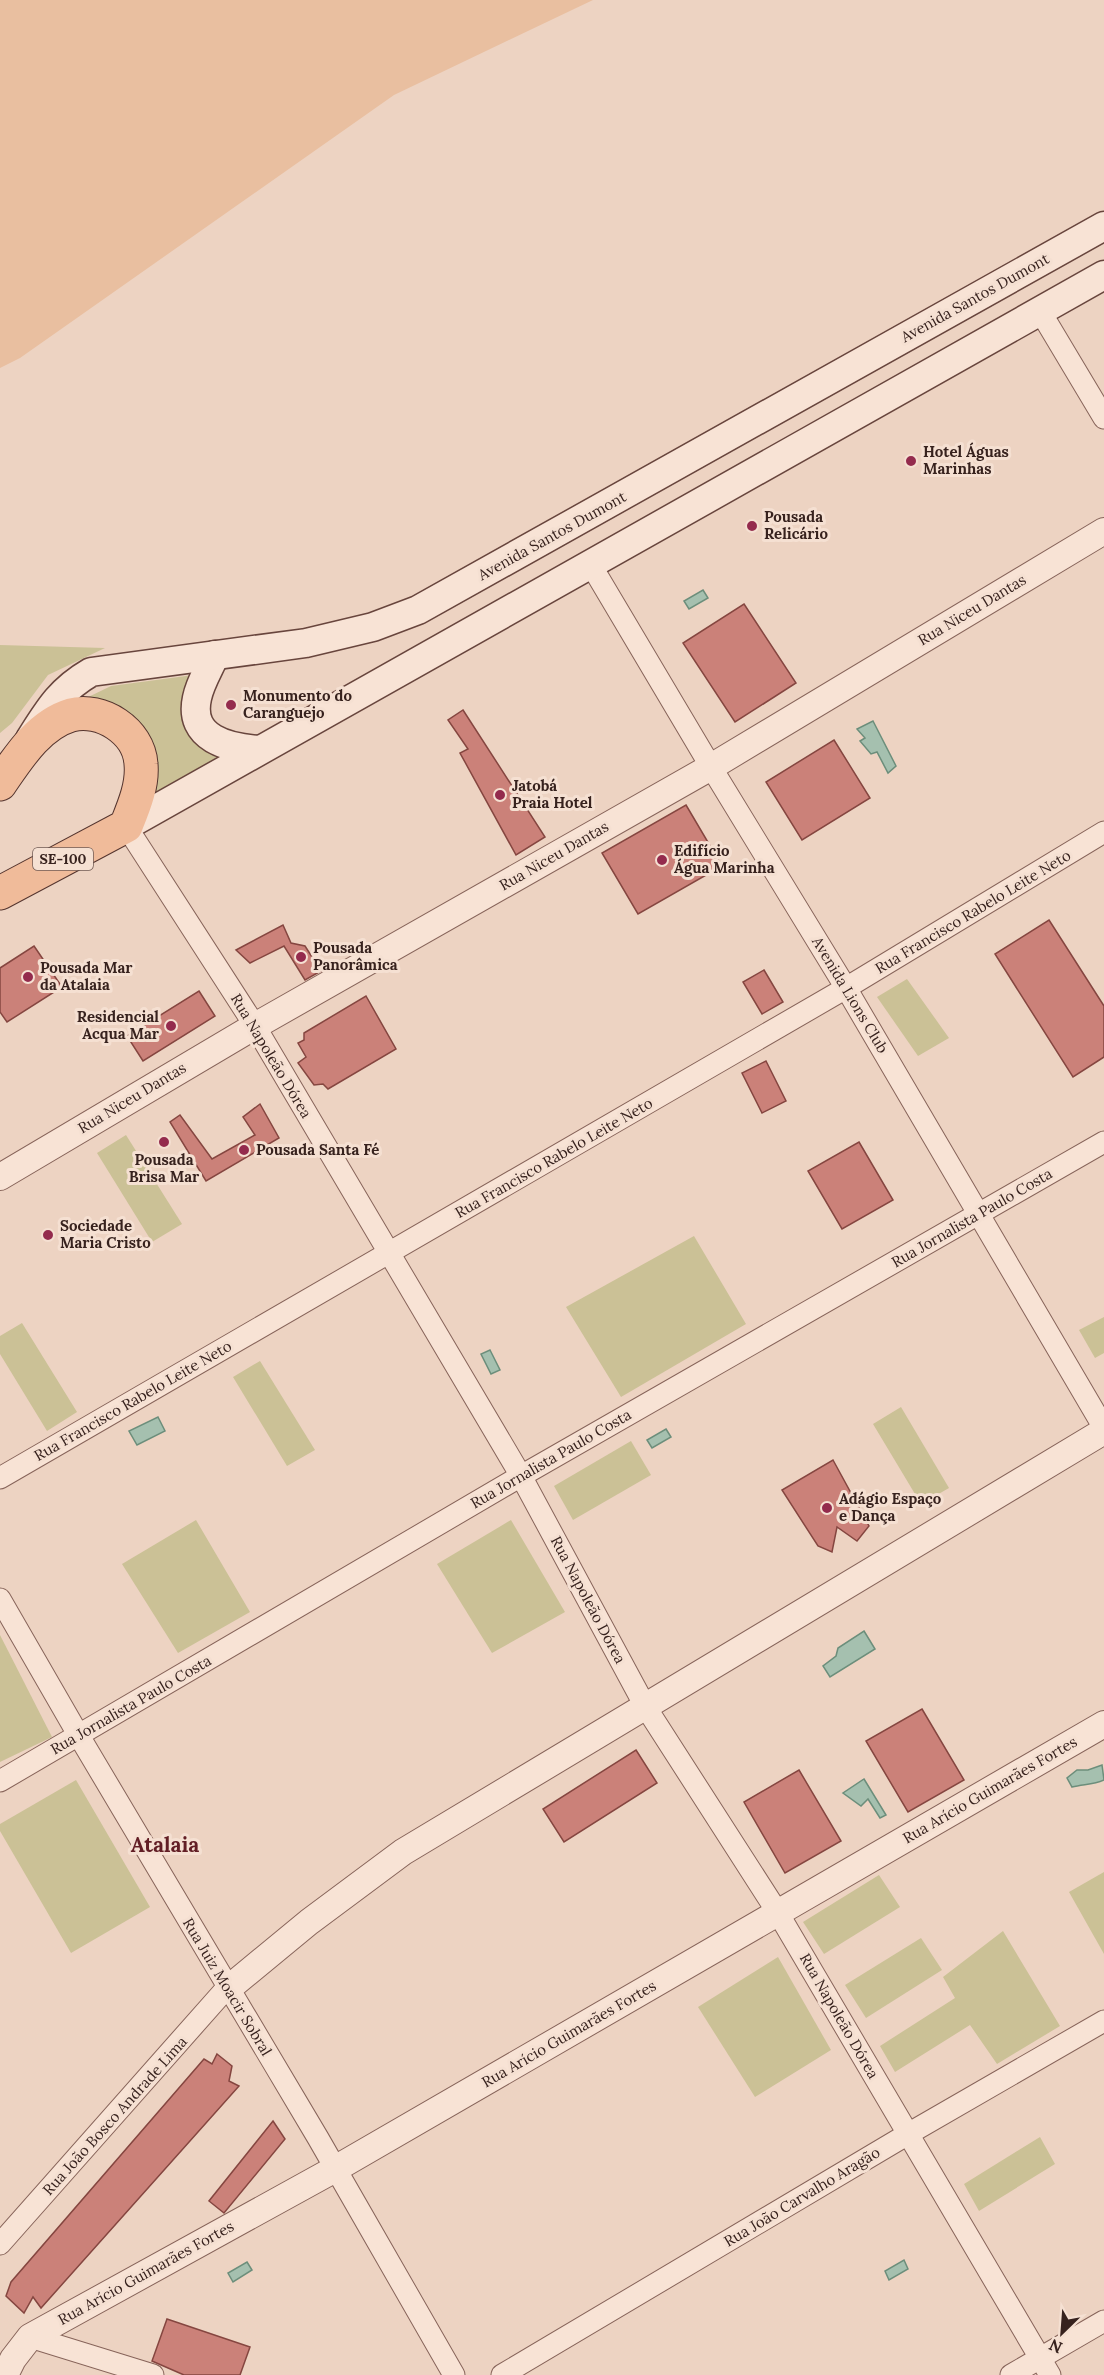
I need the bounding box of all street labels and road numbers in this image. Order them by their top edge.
street label: Avenida Santos Dumont [896,249,1052,347]
street label: Avenida Santos Dumont [473,487,629,585]
street label: Rua Niceu Dantas [914,570,1029,649]
street label: Rua Niceu Dantas [496,817,612,895]
street label: Rua Francisco Rabelo Leite Neto [871,845,1074,978]
road number: SE-100 [33,848,93,870]
street label: Avenida Lions Club [808,932,893,1057]
street label: Rua Napoleão Dórea [227,990,316,1122]
street label: Rua Niceu Dantas [74,1058,189,1137]
street label: Rua Francisco Rabelo Leite Neto [452,1093,656,1222]
street label: Rua Jornalista Paulo Costa [888,1164,1056,1271]
street label: Rua Francisco Rabelo Leite Neto [31,1336,235,1465]
street label: Rua Jornalista Paulo Costa [467,1405,635,1512]
street label: Rua Napoleão Dórea [547,1533,630,1667]
street label: Rua Jornalista Paulo Costa [47,1651,215,1758]
street label: Rua Arício Guimarães Fortes [899,1732,1080,1847]
street label: Rua Juiz Moacir Sobral [179,1914,276,2059]
street label: Rua Napoleão Dórea [796,1950,883,2082]
street label: Rua Arício Guimarães Fortes [478,1976,659,2091]
street label: Rua João Bosco Andrade Lima [38,2032,191,2199]
street label: Rua João Carvalho Aragão [720,2142,884,2251]
street label: Rua Arício Guimarães Fortes [54,2216,237,2329]

